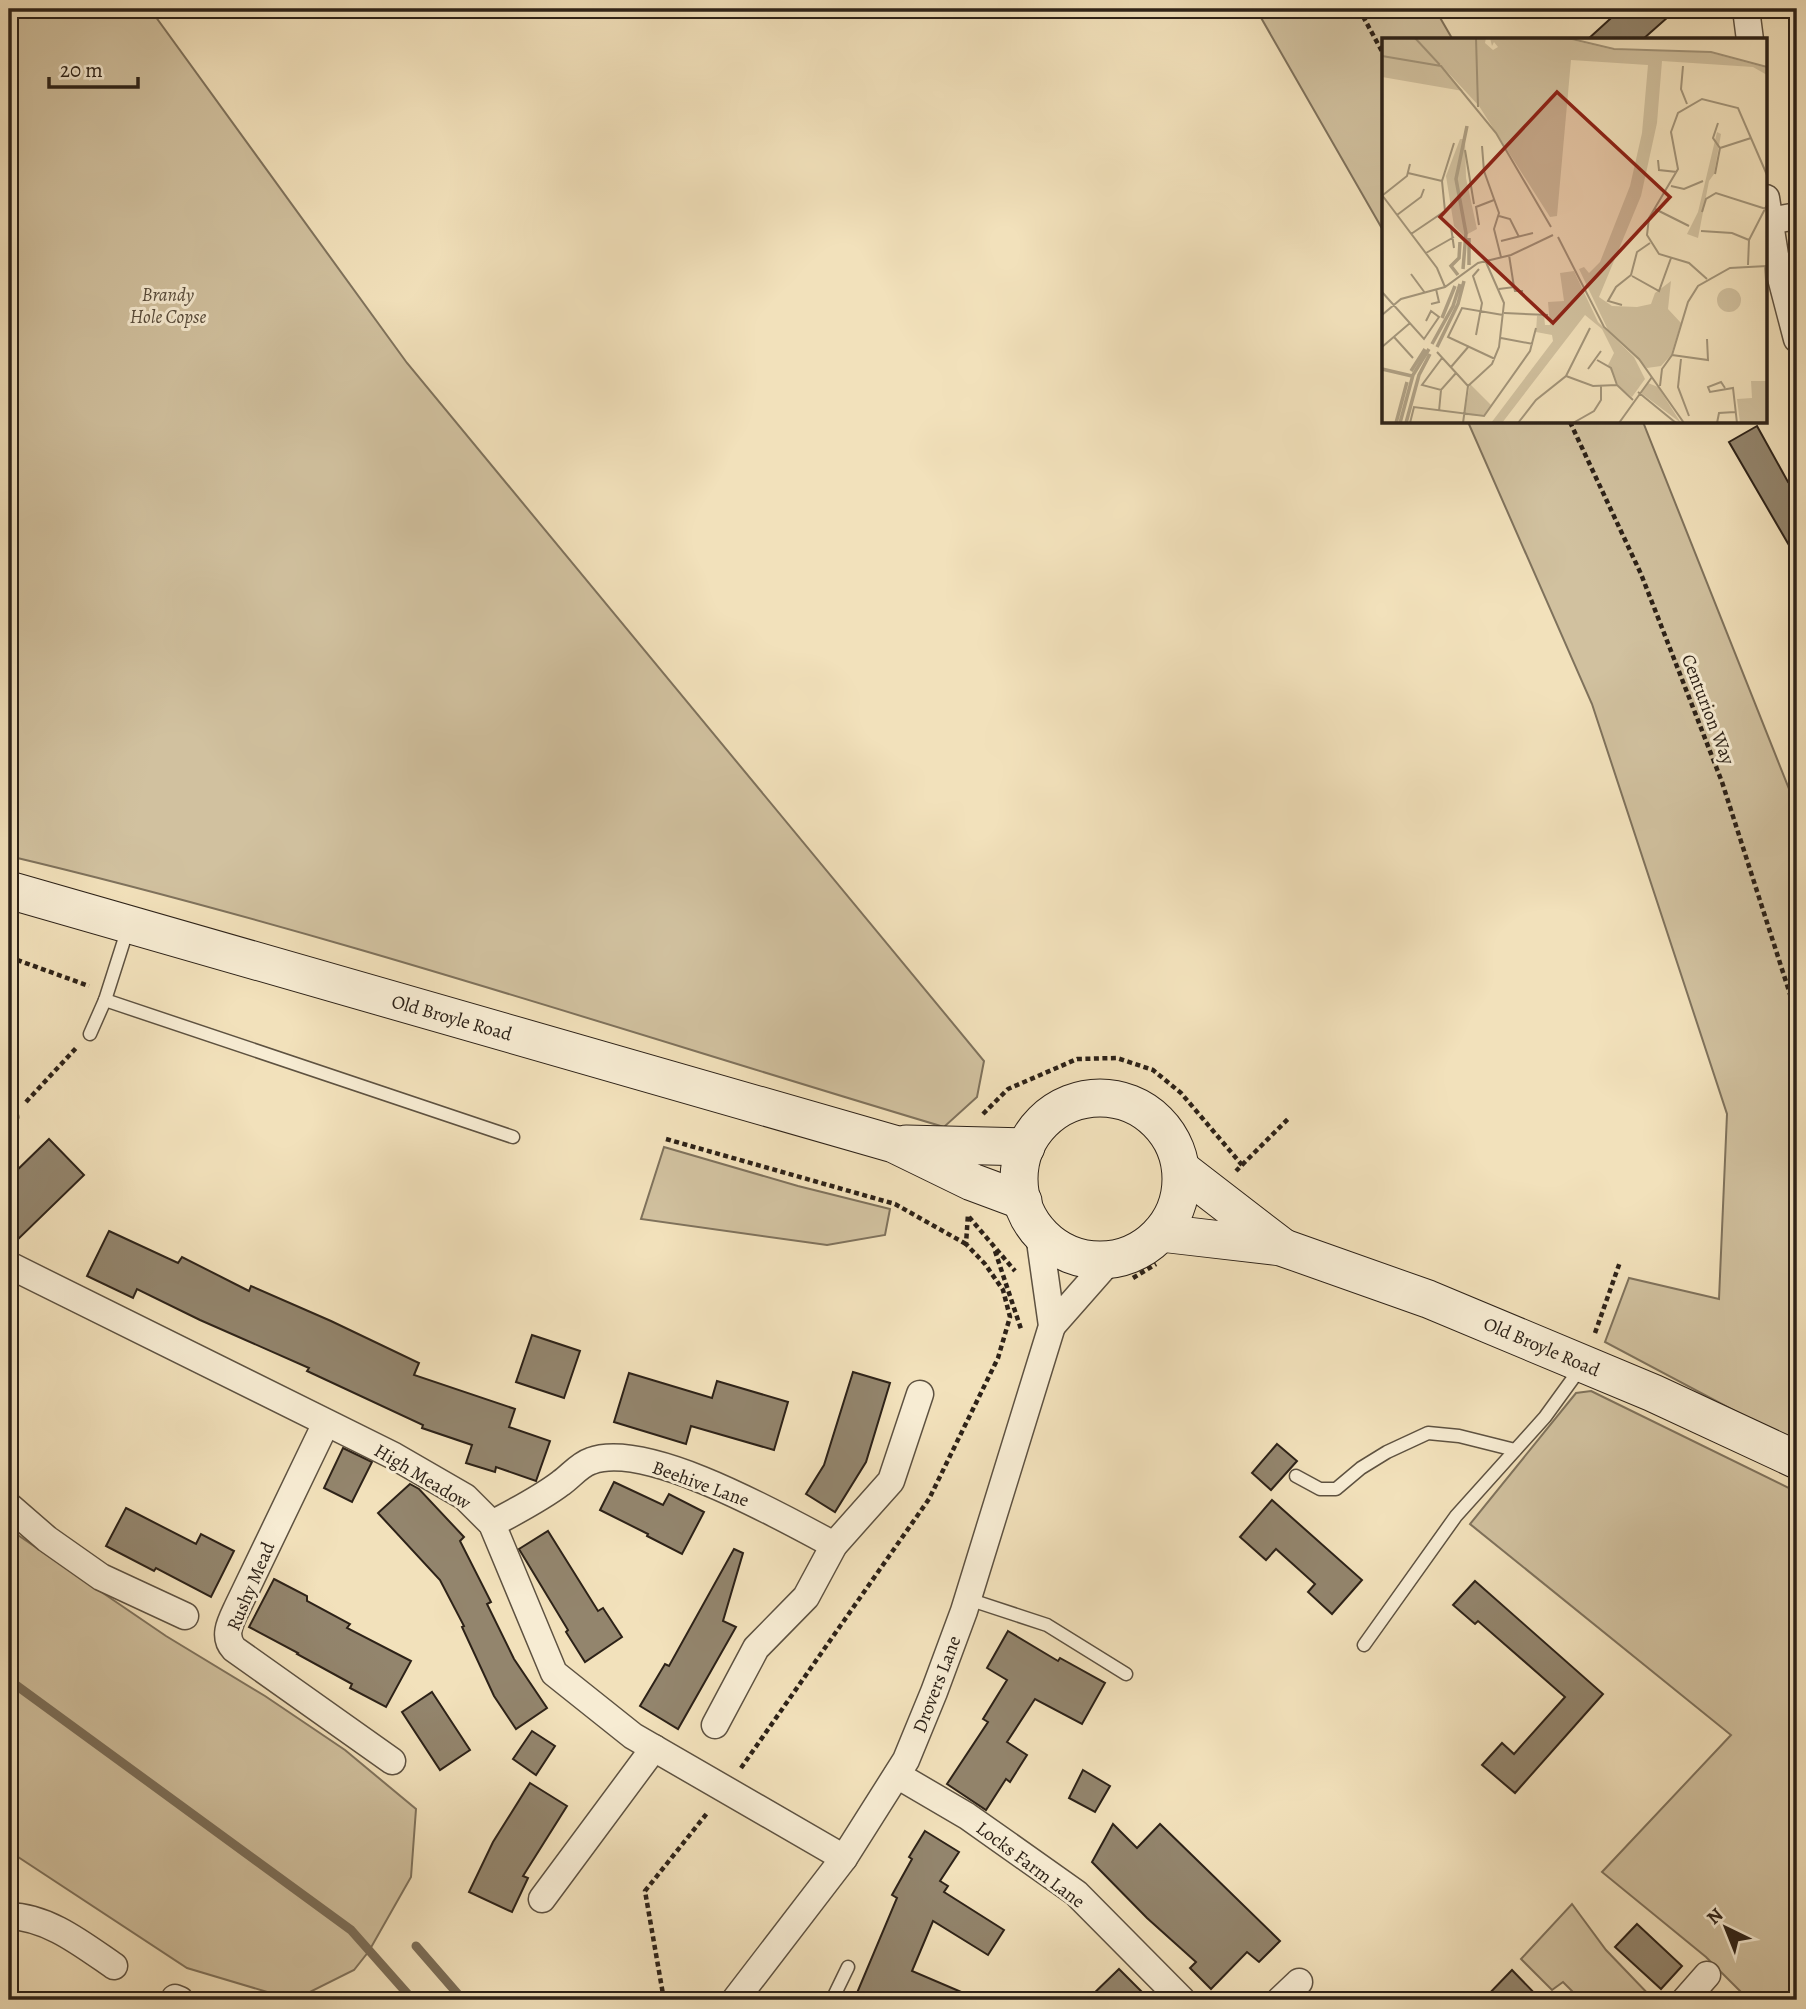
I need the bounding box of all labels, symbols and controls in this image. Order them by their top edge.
inset map [1382,38,1768,424]
scale bar [49,46,138,90]
text: 20 m [60,56,103,84]
park label: Brandy Hole Copse [130,282,207,330]
street label: Centurion Way [1675,650,1741,769]
street label: Old Broyle Road [388,988,516,1048]
street label: Old Broyle Road [1479,1311,1605,1383]
street label: High Meadow [369,1438,476,1516]
street label: Beehive Lane [649,1454,753,1514]
street label: Rushy Mead [221,1537,282,1635]
street label: Drovers Lane [906,1632,967,1737]
street label: Locks Farm Lane [971,1815,1090,1914]
north arrow [1690,1894,1760,1964]
text: N [1701,1902,1729,1931]

